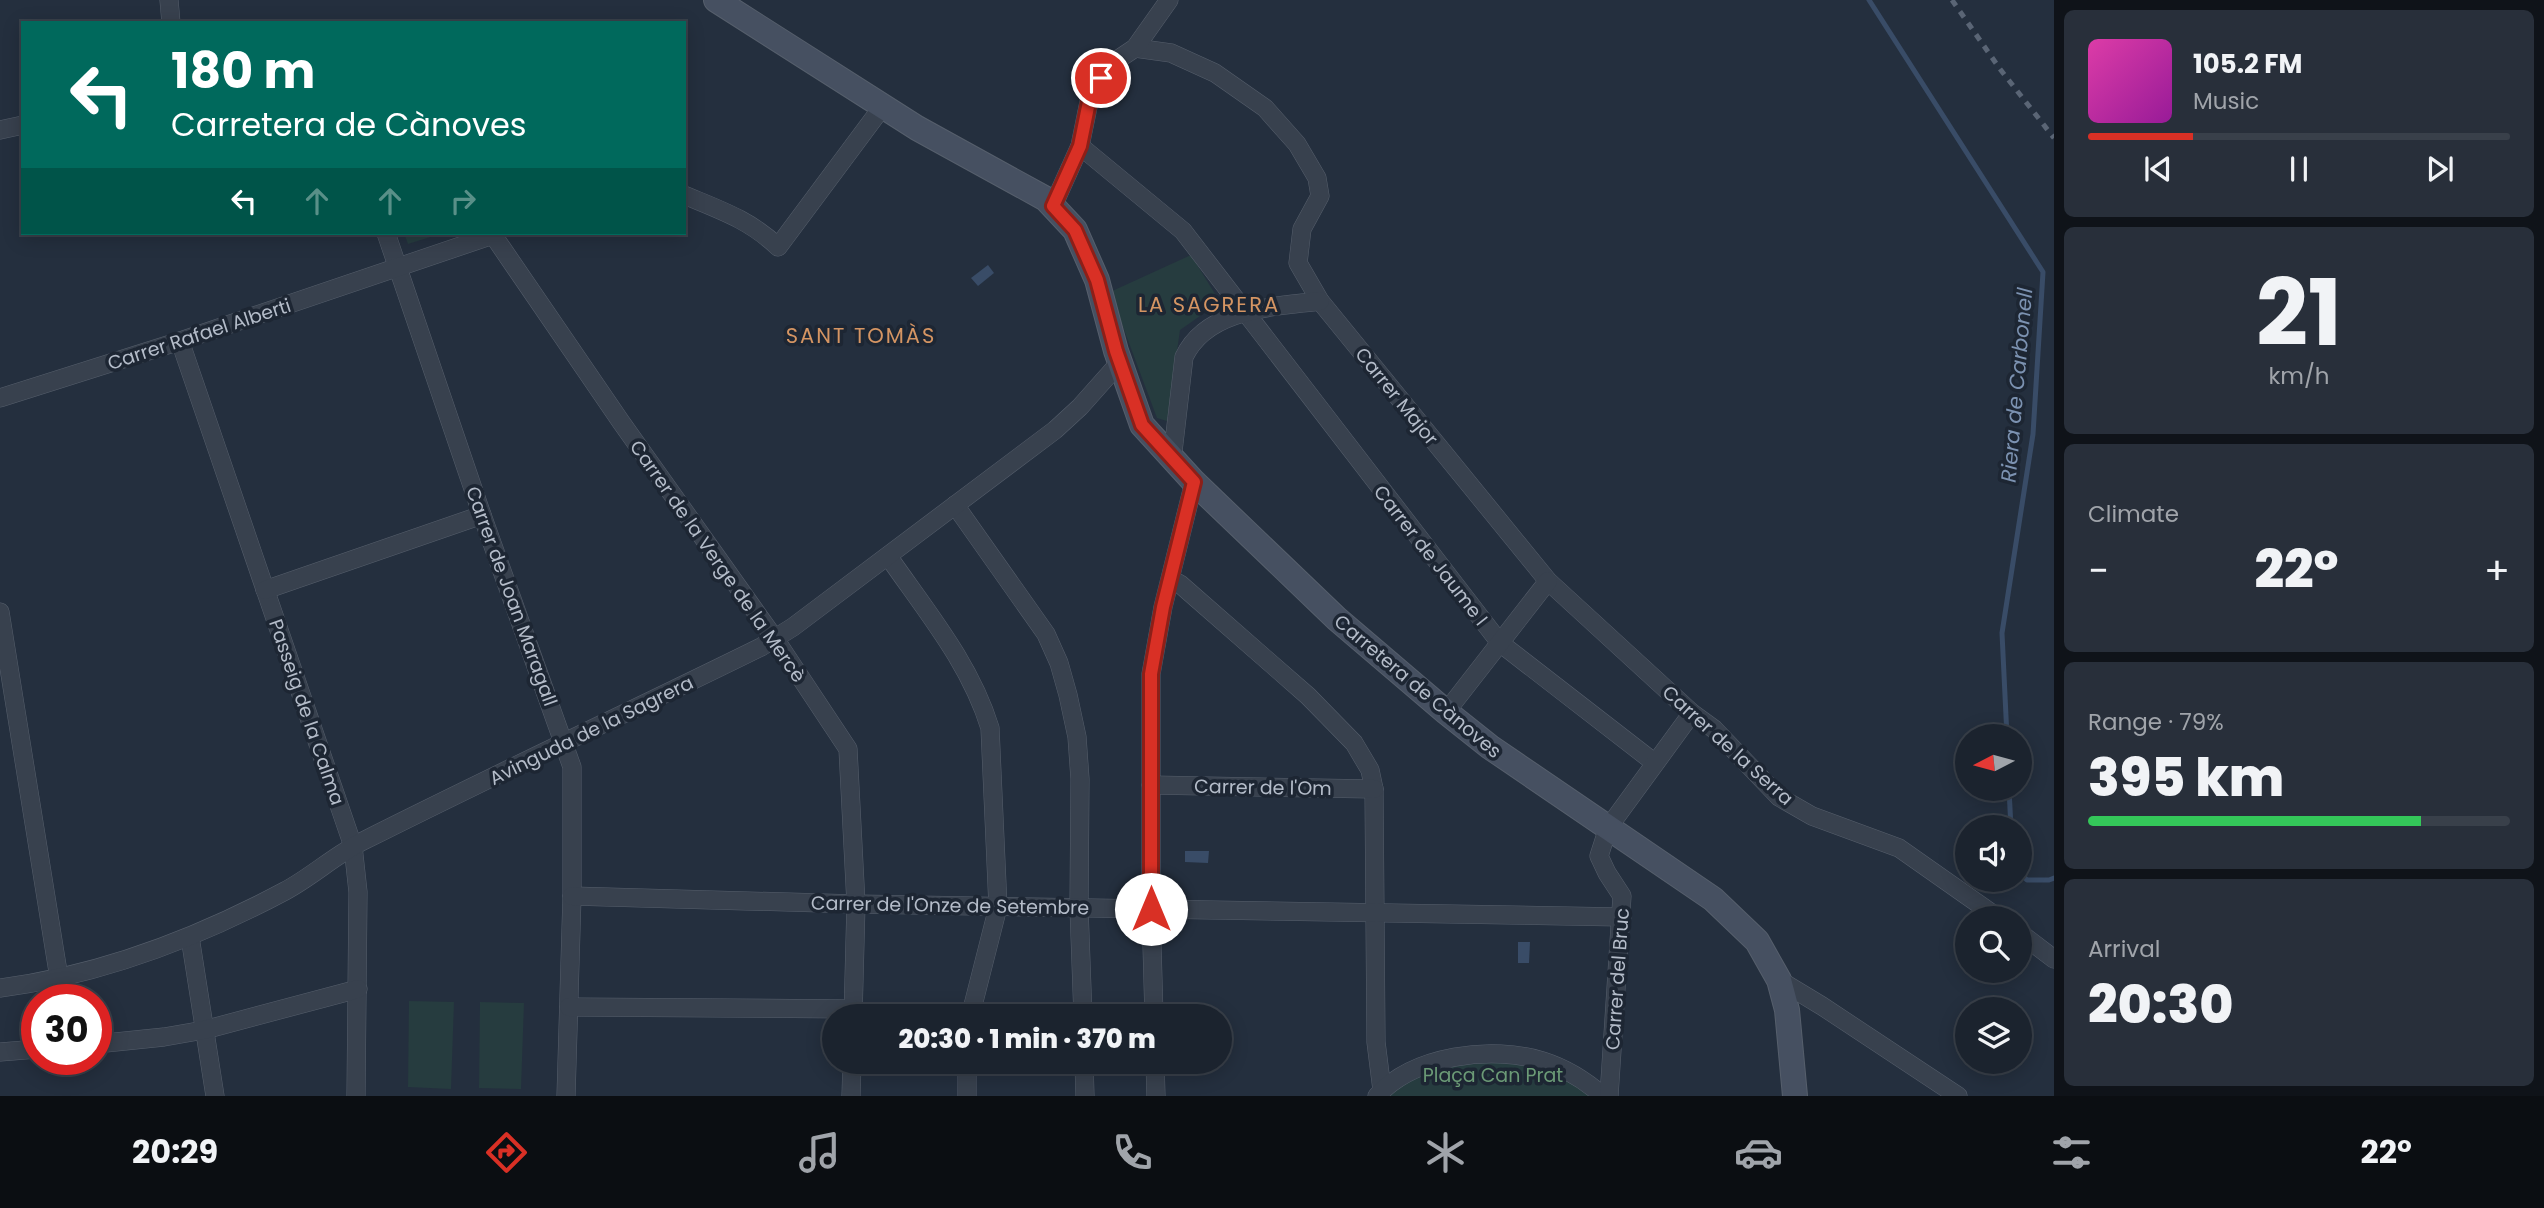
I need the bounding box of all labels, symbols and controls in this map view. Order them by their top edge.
text: 180 m [171,37,315,105]
text: 105.2 FM [2193,46,2302,82]
pin [1071,48,1131,108]
icon: left [56,49,147,140]
icon: arrive [1082,59,1120,97]
text: Music [2193,85,2259,117]
text: Carretera de Cànoves [171,102,526,147]
icon: previous [2139,150,2177,188]
icon: pause [2280,150,2318,188]
icon: next [2421,150,2459,188]
icon: left [225,182,263,220]
icon: ahead [298,182,336,220]
icon: ahead [371,182,409,220]
icon: right [444,182,482,220]
text: 21 [2256,249,2342,377]
water label: Riera de Carbonell [1994,286,2040,484]
district label: LA SAGRERA [1138,290,1280,319]
street label: Carrer Rafael Alberti [104,292,294,377]
district label: SANT TOMÀS [786,321,936,350]
street label: Carrer Major [1349,342,1444,451]
text: km/h [2268,360,2330,392]
street label: Carrer de la Verge de la Mercè [623,435,812,688]
street label: Carrer de Jaume I [1367,479,1494,631]
street label: Carrer de Joan Maragall [459,483,564,710]
text: Climate [2088,498,2179,530]
text: 22° [2254,533,2339,606]
text: − [2088,544,2109,597]
text: + [2484,544,2510,597]
street label: Carretera de Cànoves [1328,608,1507,765]
street label: Passeig de la Calma [262,616,351,809]
street label: Avinguda de la Sagrera [485,669,698,792]
street label: Carrer de la Serra [1656,679,1799,812]
text: Range · 79% [2088,706,2224,738]
north arrow [1955,724,2032,802]
map controls [1955,724,2032,1074]
text: 395 km [2088,741,2284,814]
street label: Carrer de l'Om [1194,773,1332,802]
button: sound [1955,815,2032,892]
position arrow [1114,872,1188,946]
street label: Carrer de l'Onze de Setembre [811,890,1089,921]
button: search [1955,906,2032,983]
street label: Carrer del Bruc [1599,907,1636,1051]
text: Arrival [2088,933,2160,965]
text: 20:30 [2088,968,2233,1041]
speed limit sign: 30 [21,984,112,1075]
button: layers [1955,997,2032,1074]
text: 20:30 · 1 min · 370 m [898,1021,1156,1057]
park label: Plaça Can Prat [1423,1062,1563,1089]
icon: directions [482,1128,531,1177]
icon: music [795,1128,844,1177]
icon: phone [1108,1128,1157,1177]
icon: climate [1421,1128,1470,1177]
icon: car [1734,1128,1783,1177]
icon: filters [2047,1128,2096,1177]
text: 20:29 [132,1129,218,1174]
text: 22° [2361,1129,2412,1174]

